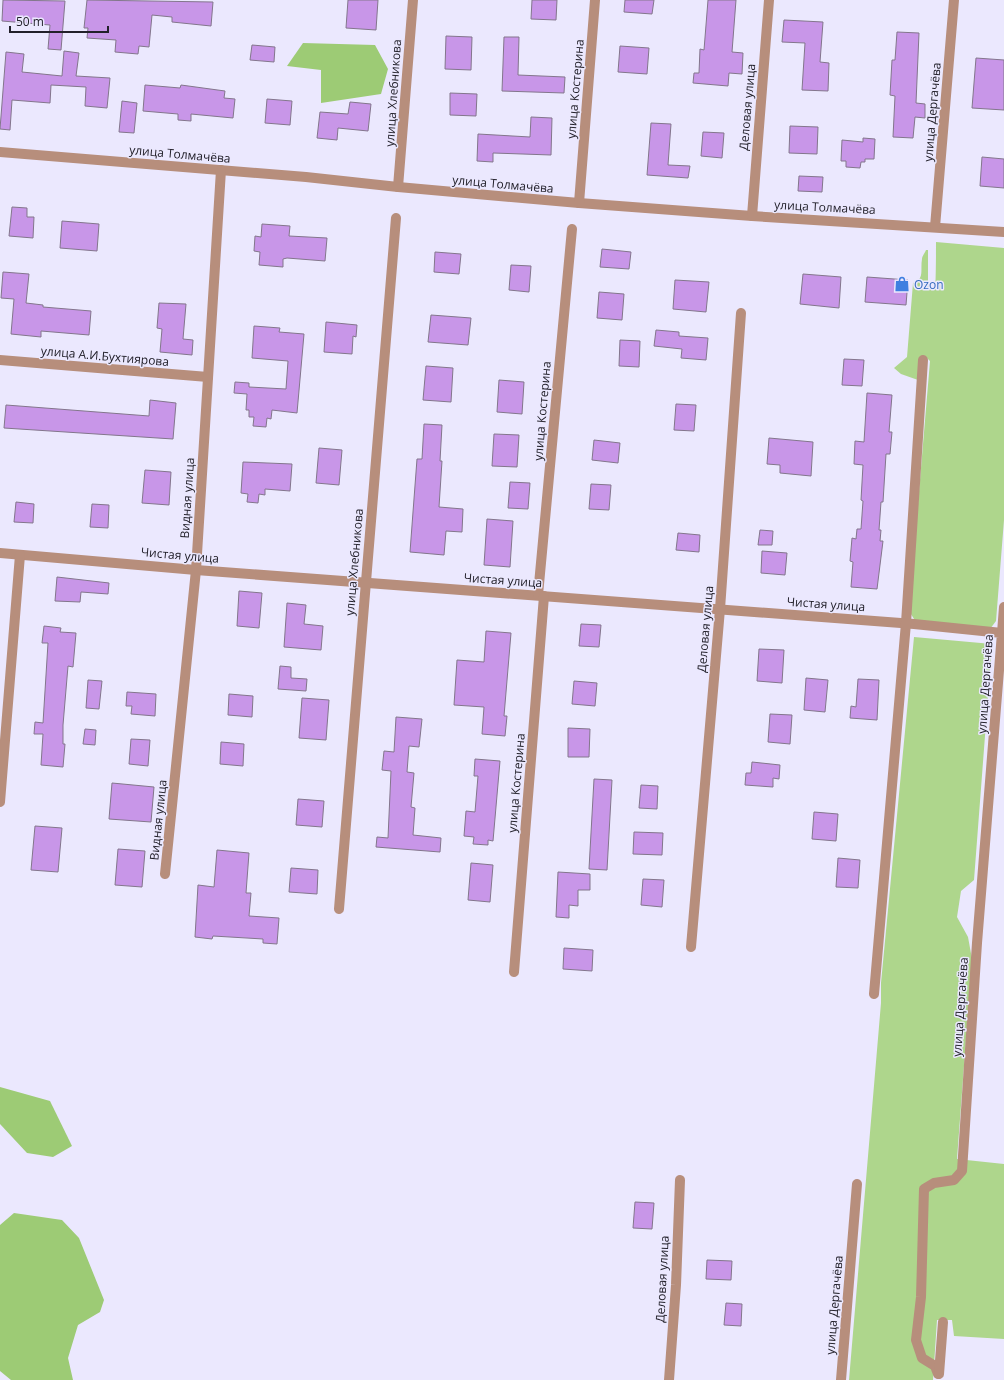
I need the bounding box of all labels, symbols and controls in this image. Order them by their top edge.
scale bar [10,8,108,34]
text: 50 m [16,13,44,30]
street label: улица Хлебникова [381,39,405,147]
street label: улица Костерина [562,39,588,139]
street label: улица Дергачёва [919,62,945,162]
street label: Деловая улица [735,63,759,151]
street label: улица Толмачёва [129,141,231,167]
street label: улица Толмачёва [452,171,554,197]
street label: улица Толмачёва [774,196,876,218]
shop icon: Ozon [893,275,911,293]
place label: Ozon [914,276,944,293]
street label: улица А.И.Бухтиярова [40,342,170,370]
street label: улица Костерина [529,361,555,461]
street label: Видная улица [176,457,198,539]
street label: улица Хлебникова [341,508,367,616]
street label: Чистая улица [140,543,220,567]
street label: Чистая улица [463,569,543,591]
street label: Деловая улица [693,585,717,673]
street label: Чистая улица [786,593,866,615]
street label: улица Дергачёва [973,634,997,734]
street label: улица Костерина [503,733,529,833]
street label: Видная улица [145,779,171,861]
street label: улица Дергачёва [948,957,972,1057]
street label: Деловая улица [651,1235,673,1323]
street label: улица Дергачёва [821,1255,847,1355]

